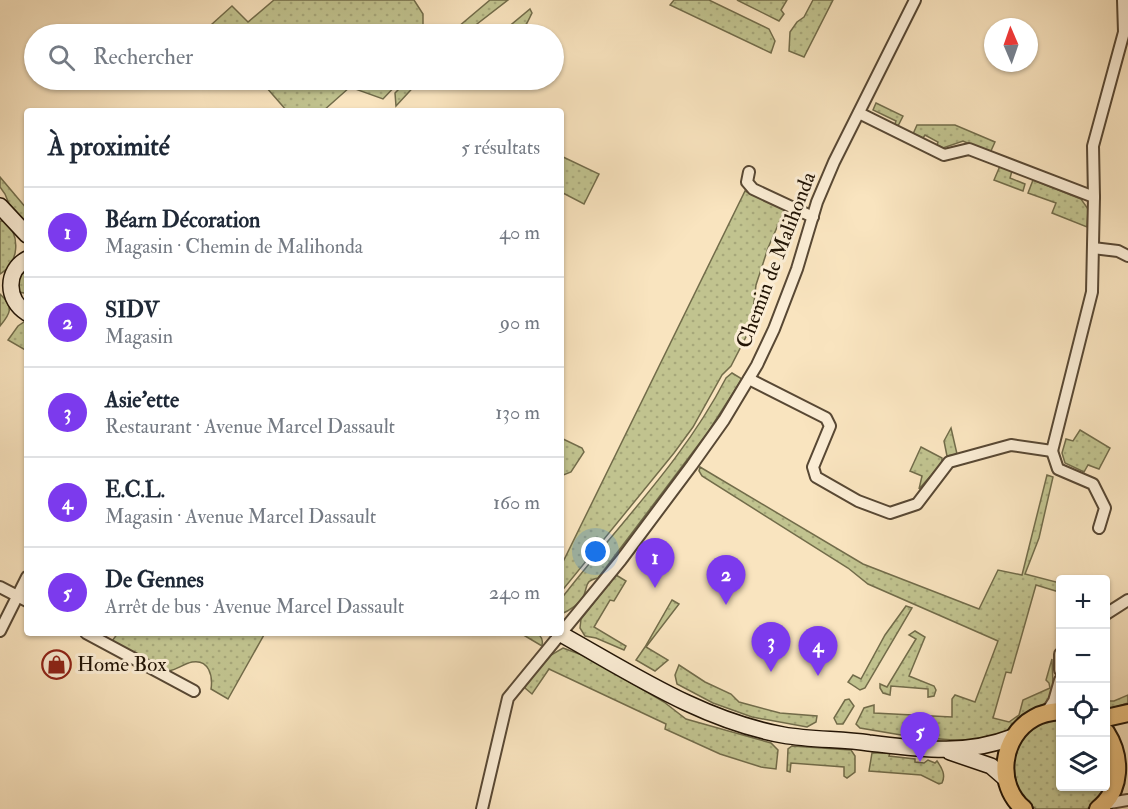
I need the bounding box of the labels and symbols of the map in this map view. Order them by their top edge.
north arrow [984,18,1038,72]
street label: Chemin de Malihonda [730,168,822,352]
your location [581,537,610,566]
pin: 1 [636,538,674,588]
pin: 2 [706,556,746,605]
pin: 3 [752,622,790,672]
pin: 4 [798,626,838,676]
shop icon: Home Box [40,648,72,680]
place label: Home Box [77,651,167,678]
pin: 5 [900,712,940,762]

